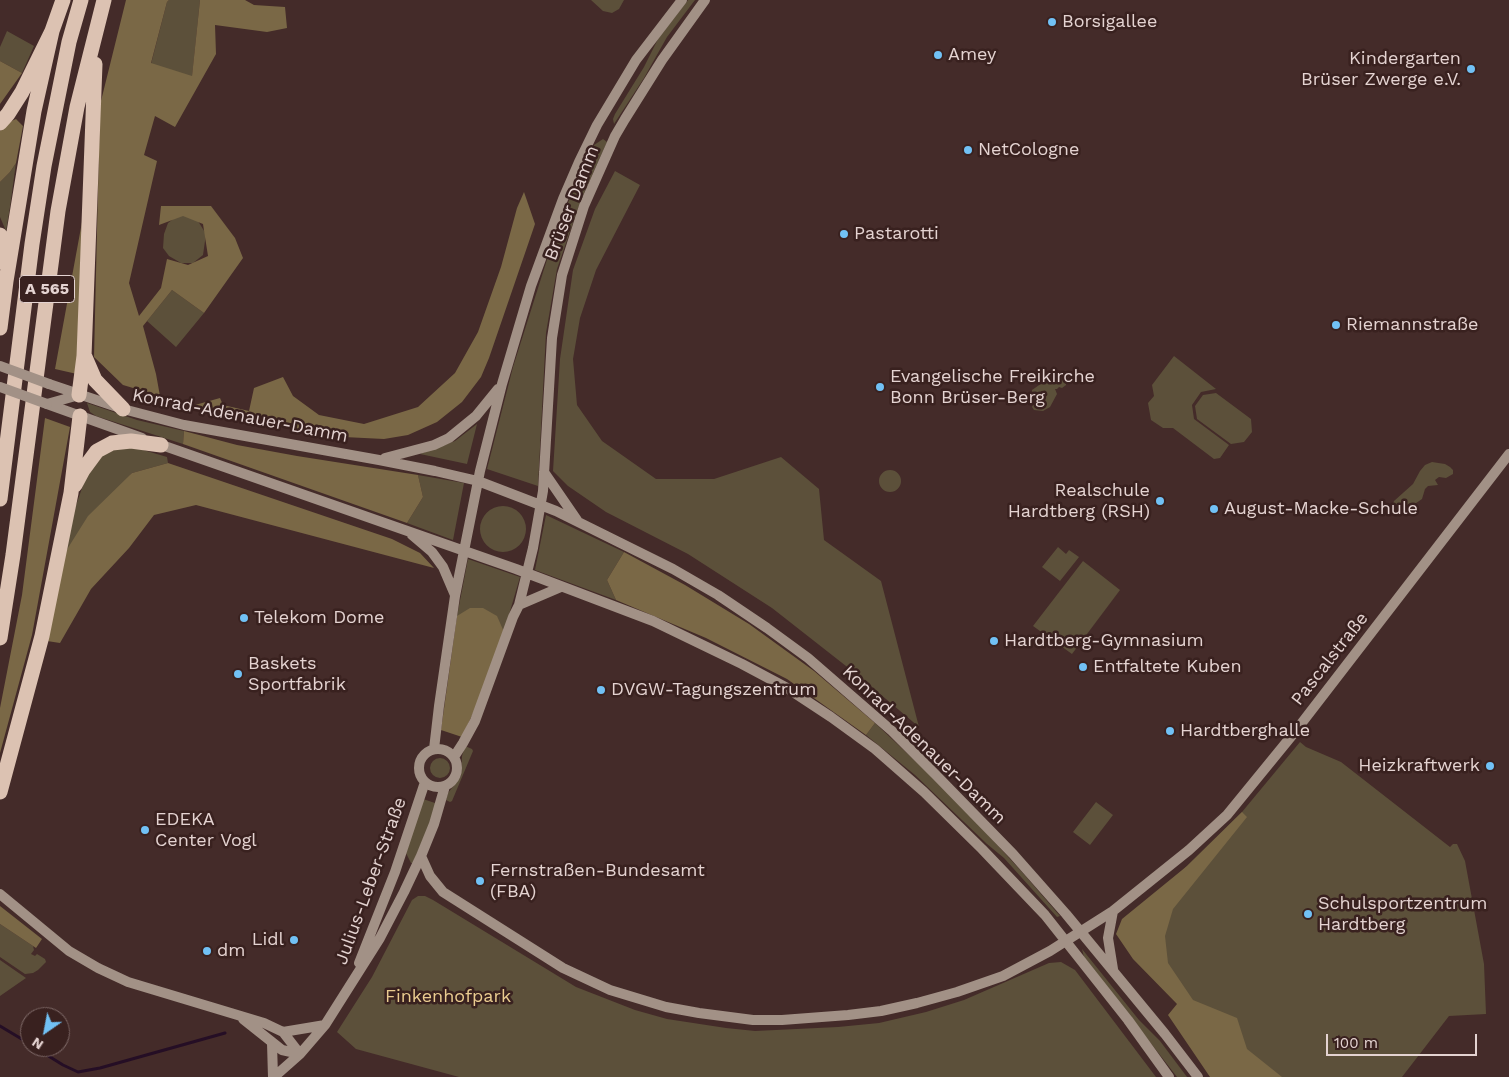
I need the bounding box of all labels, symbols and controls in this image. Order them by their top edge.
place label: Borsigallee [1062,11,1157,33]
marker: Borsigallee [1046,16,1058,28]
place label: Amey [948,44,996,66]
place label: Kindergarten Brüser Zwerge e.V. [1301,48,1461,90]
marker: Amey [932,49,944,61]
marker: Kindergarten Brüser Zwerge e.V. [1465,63,1477,75]
place label: NetCologne [978,139,1079,161]
street label: Brüser Damm [540,143,604,263]
marker: NetCologne [962,144,974,156]
place label: Pastarotti [854,223,939,245]
marker: Pastarotti [838,228,850,240]
road number: A 565 [20,276,74,302]
place label: Riemannstraße [1346,314,1478,336]
marker: Riemannstraße [1330,319,1342,331]
place label: Evangelische Freikirche Bonn Brüser-Berg [890,366,1095,408]
marker: Evangelische Freikirche Bonn Brüser-Berg [874,381,886,393]
street label: Konrad-Adenauer-Damm [130,384,350,448]
place label: Realschule Hardtberg (RSH) [1008,480,1150,522]
marker: Realschule Hardtberg (RSH) [1154,495,1166,507]
place label: August-Macke-Schule [1224,498,1418,520]
marker: August-Macke-Schule [1208,503,1220,515]
place label: Telekom Dome [254,607,384,629]
street label: Pascalstraße [1287,608,1373,710]
marker: Telekom Dome [238,612,250,624]
place label: Hardtberg-Gymnasium [1004,630,1204,652]
marker: Hardtberg-Gymnasium [988,635,1000,647]
place label: Baskets Sportfabrik [248,653,346,696]
place label: Entfaltete Kuben [1093,656,1242,678]
street label: Konrad-Adenauer-Damm [838,661,1010,829]
marker: Entfaltete Kuben [1077,661,1089,673]
marker: Baskets Sportfabrik [232,668,244,680]
place label: DVGW-Tagungszentrum [611,679,816,701]
marker: DVGW-Tagungszentrum [595,684,607,696]
place label: Hardtberghalle [1180,720,1310,742]
marker: Hardtberghalle [1164,725,1176,737]
place label: Heizkraftwerk [1358,755,1480,777]
marker: Heizkraftwerk [1484,760,1496,772]
street label: Julius-Leber-Straße [331,794,411,968]
place label: EDEKA Center Vogl [155,809,257,852]
marker: EDEKA Center Vogl [139,824,151,836]
place label: Fernstraßen-Bundesamt (FBA) [490,860,705,902]
marker: Fernstraßen-Bundesamt (FBA) [474,875,486,887]
place label: Schulsportzentrum Hardtberg [1318,893,1487,936]
marker: Schulsportzentrum Hardtberg [1302,908,1314,920]
place label: Lidl [252,929,284,951]
marker: Lidl [288,934,300,946]
place label: dm [217,940,245,962]
marker: dm [201,945,213,957]
park label: Finkenhofpark [385,986,511,1008]
north arrow [20,1007,70,1057]
scale bar [1329,1024,1480,1056]
text: N [29,1034,46,1053]
text: 100 m [1334,1034,1378,1052]

